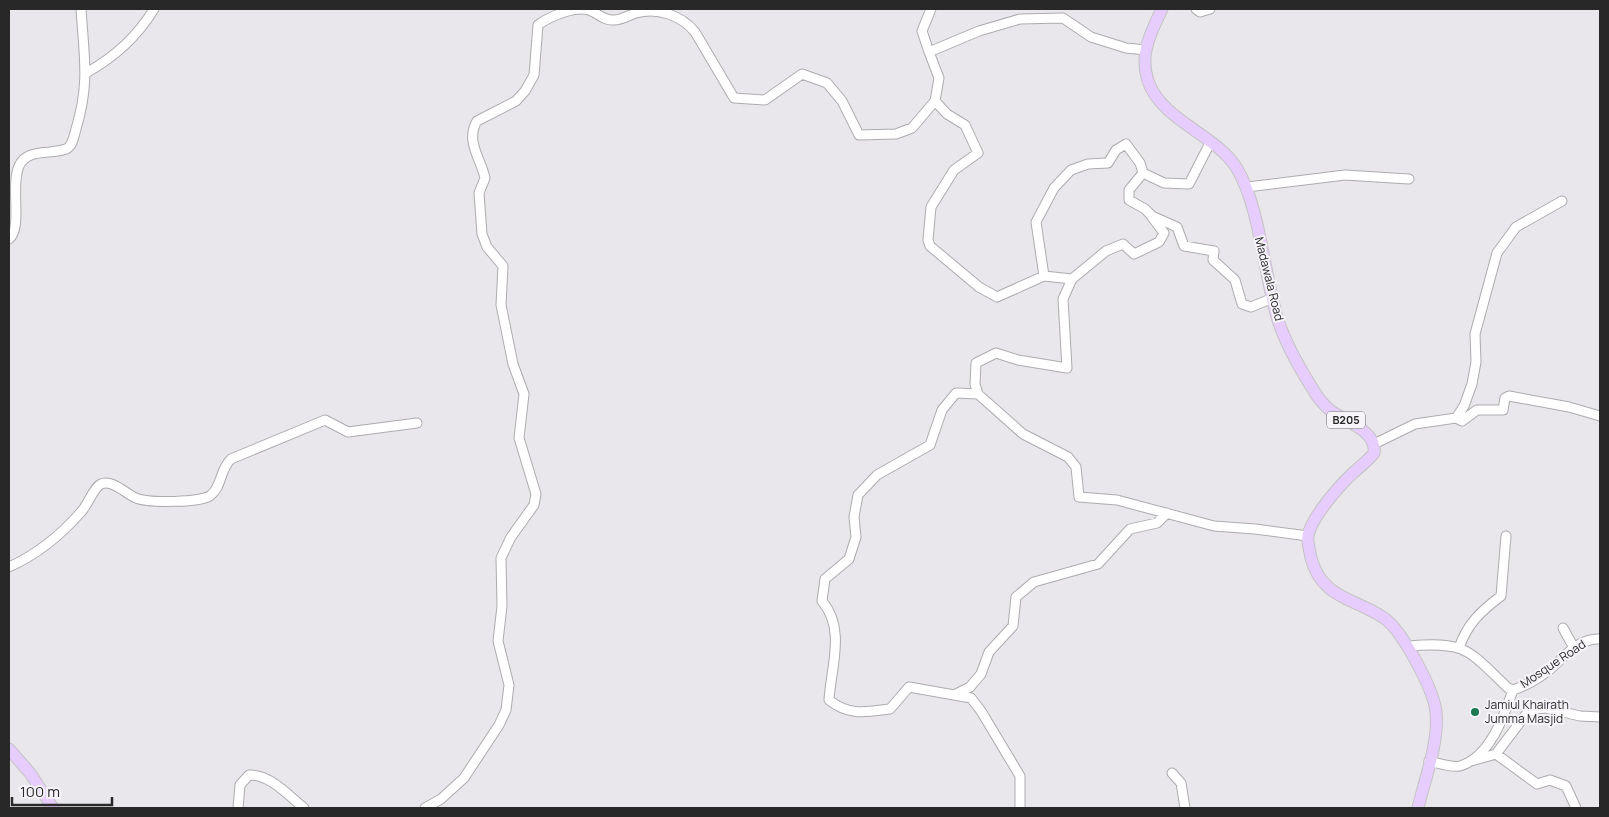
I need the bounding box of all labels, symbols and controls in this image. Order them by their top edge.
street label: Madawala Road [1251,235,1288,323]
road number: B205 [1327,412,1365,428]
street label: Mosque Road [1517,635,1589,692]
place label: Jamiul Khairath Jumma Masjid [1485,696,1569,727]
marker: Jamiul Khairath Jumma Masjid [1469,706,1481,718]
scale bar [12,774,112,806]
text: 100 m [20,781,60,802]

